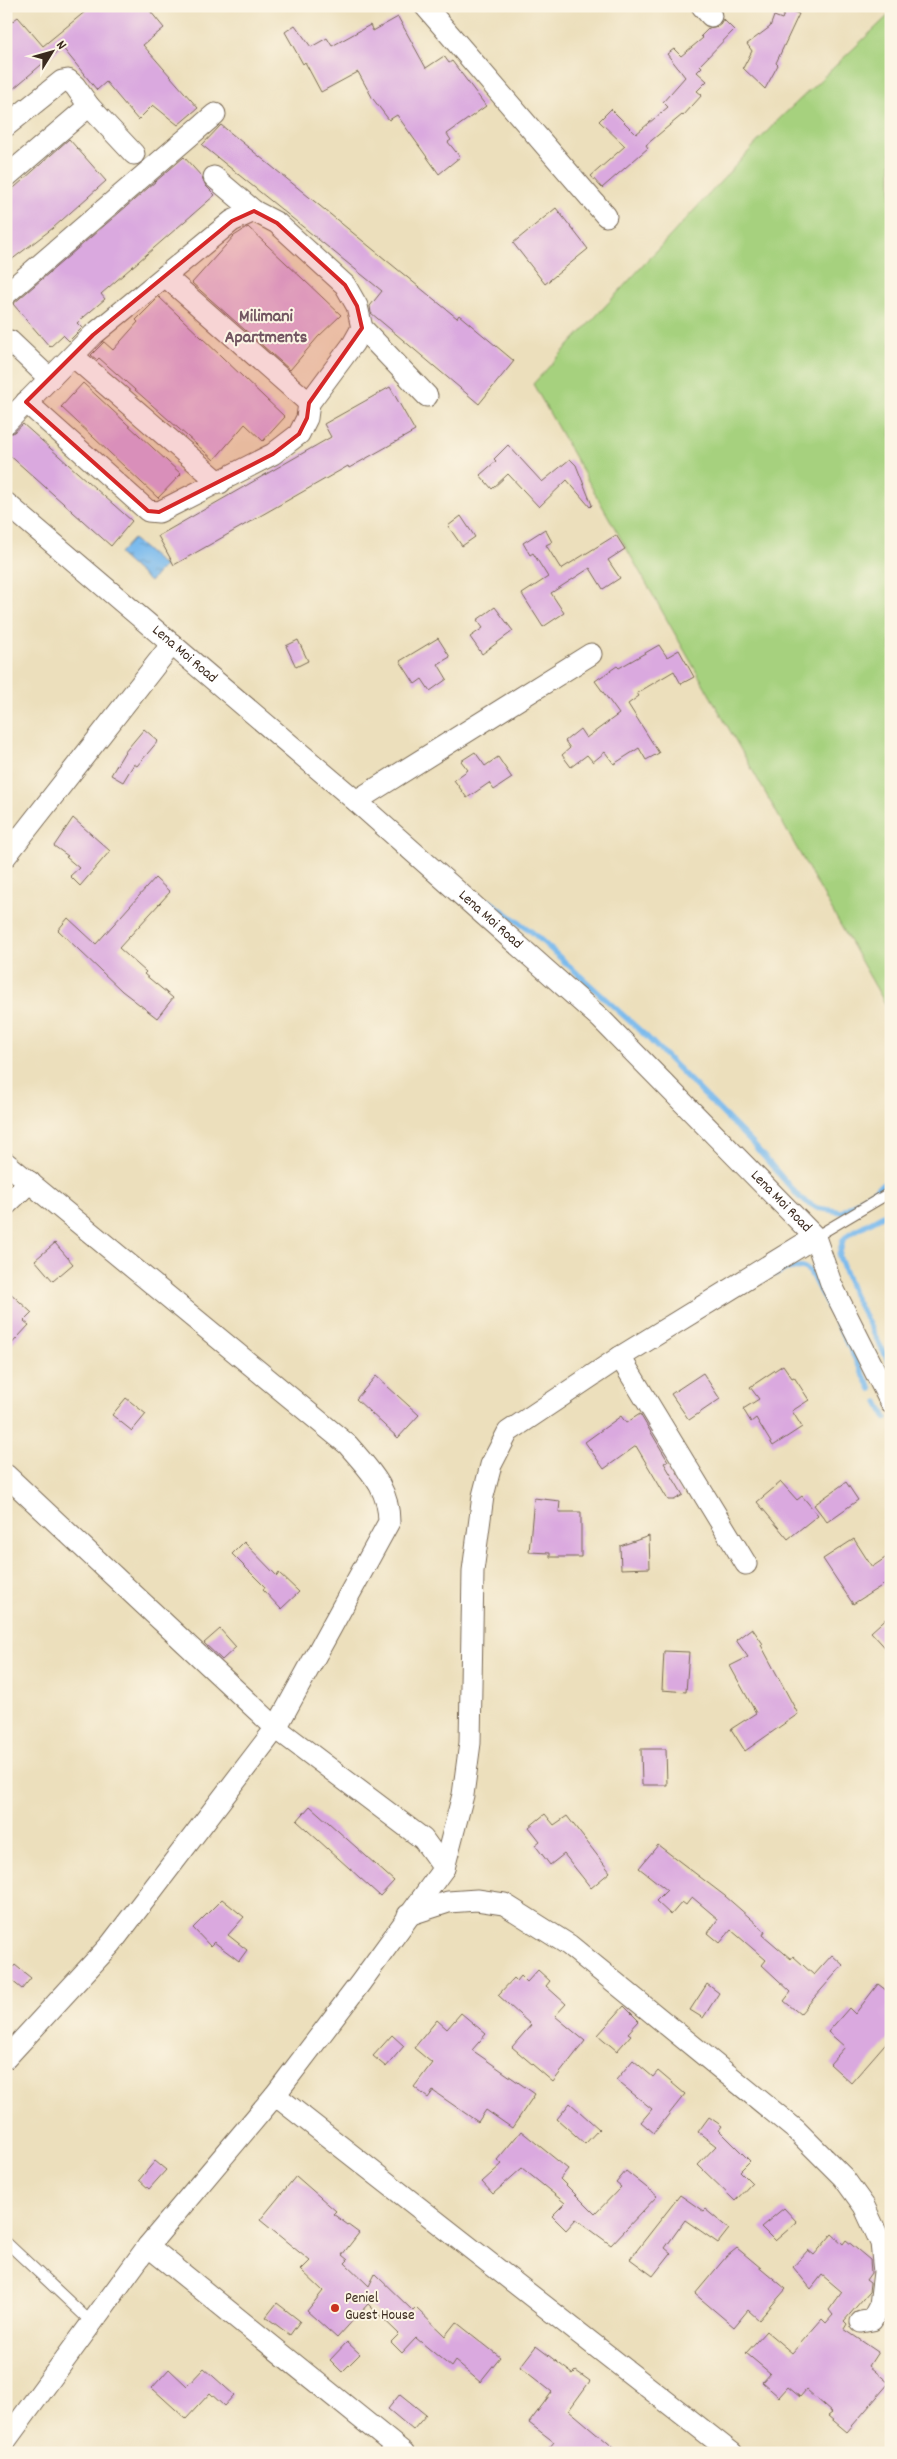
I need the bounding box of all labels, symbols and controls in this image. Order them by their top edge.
north arrow [28,28,78,78]
text: N [51,37,71,54]
district label: Milimani Apartments [225,305,308,351]
street label: Lena Moi Road [147,620,222,689]
street label: Lena Moi Road [453,885,527,955]
street label: Lena Moi Road [745,1166,816,1238]
place label: Peniel Guest House [345,2288,415,2327]
marker: Peniel Guest House [329,2302,341,2314]

